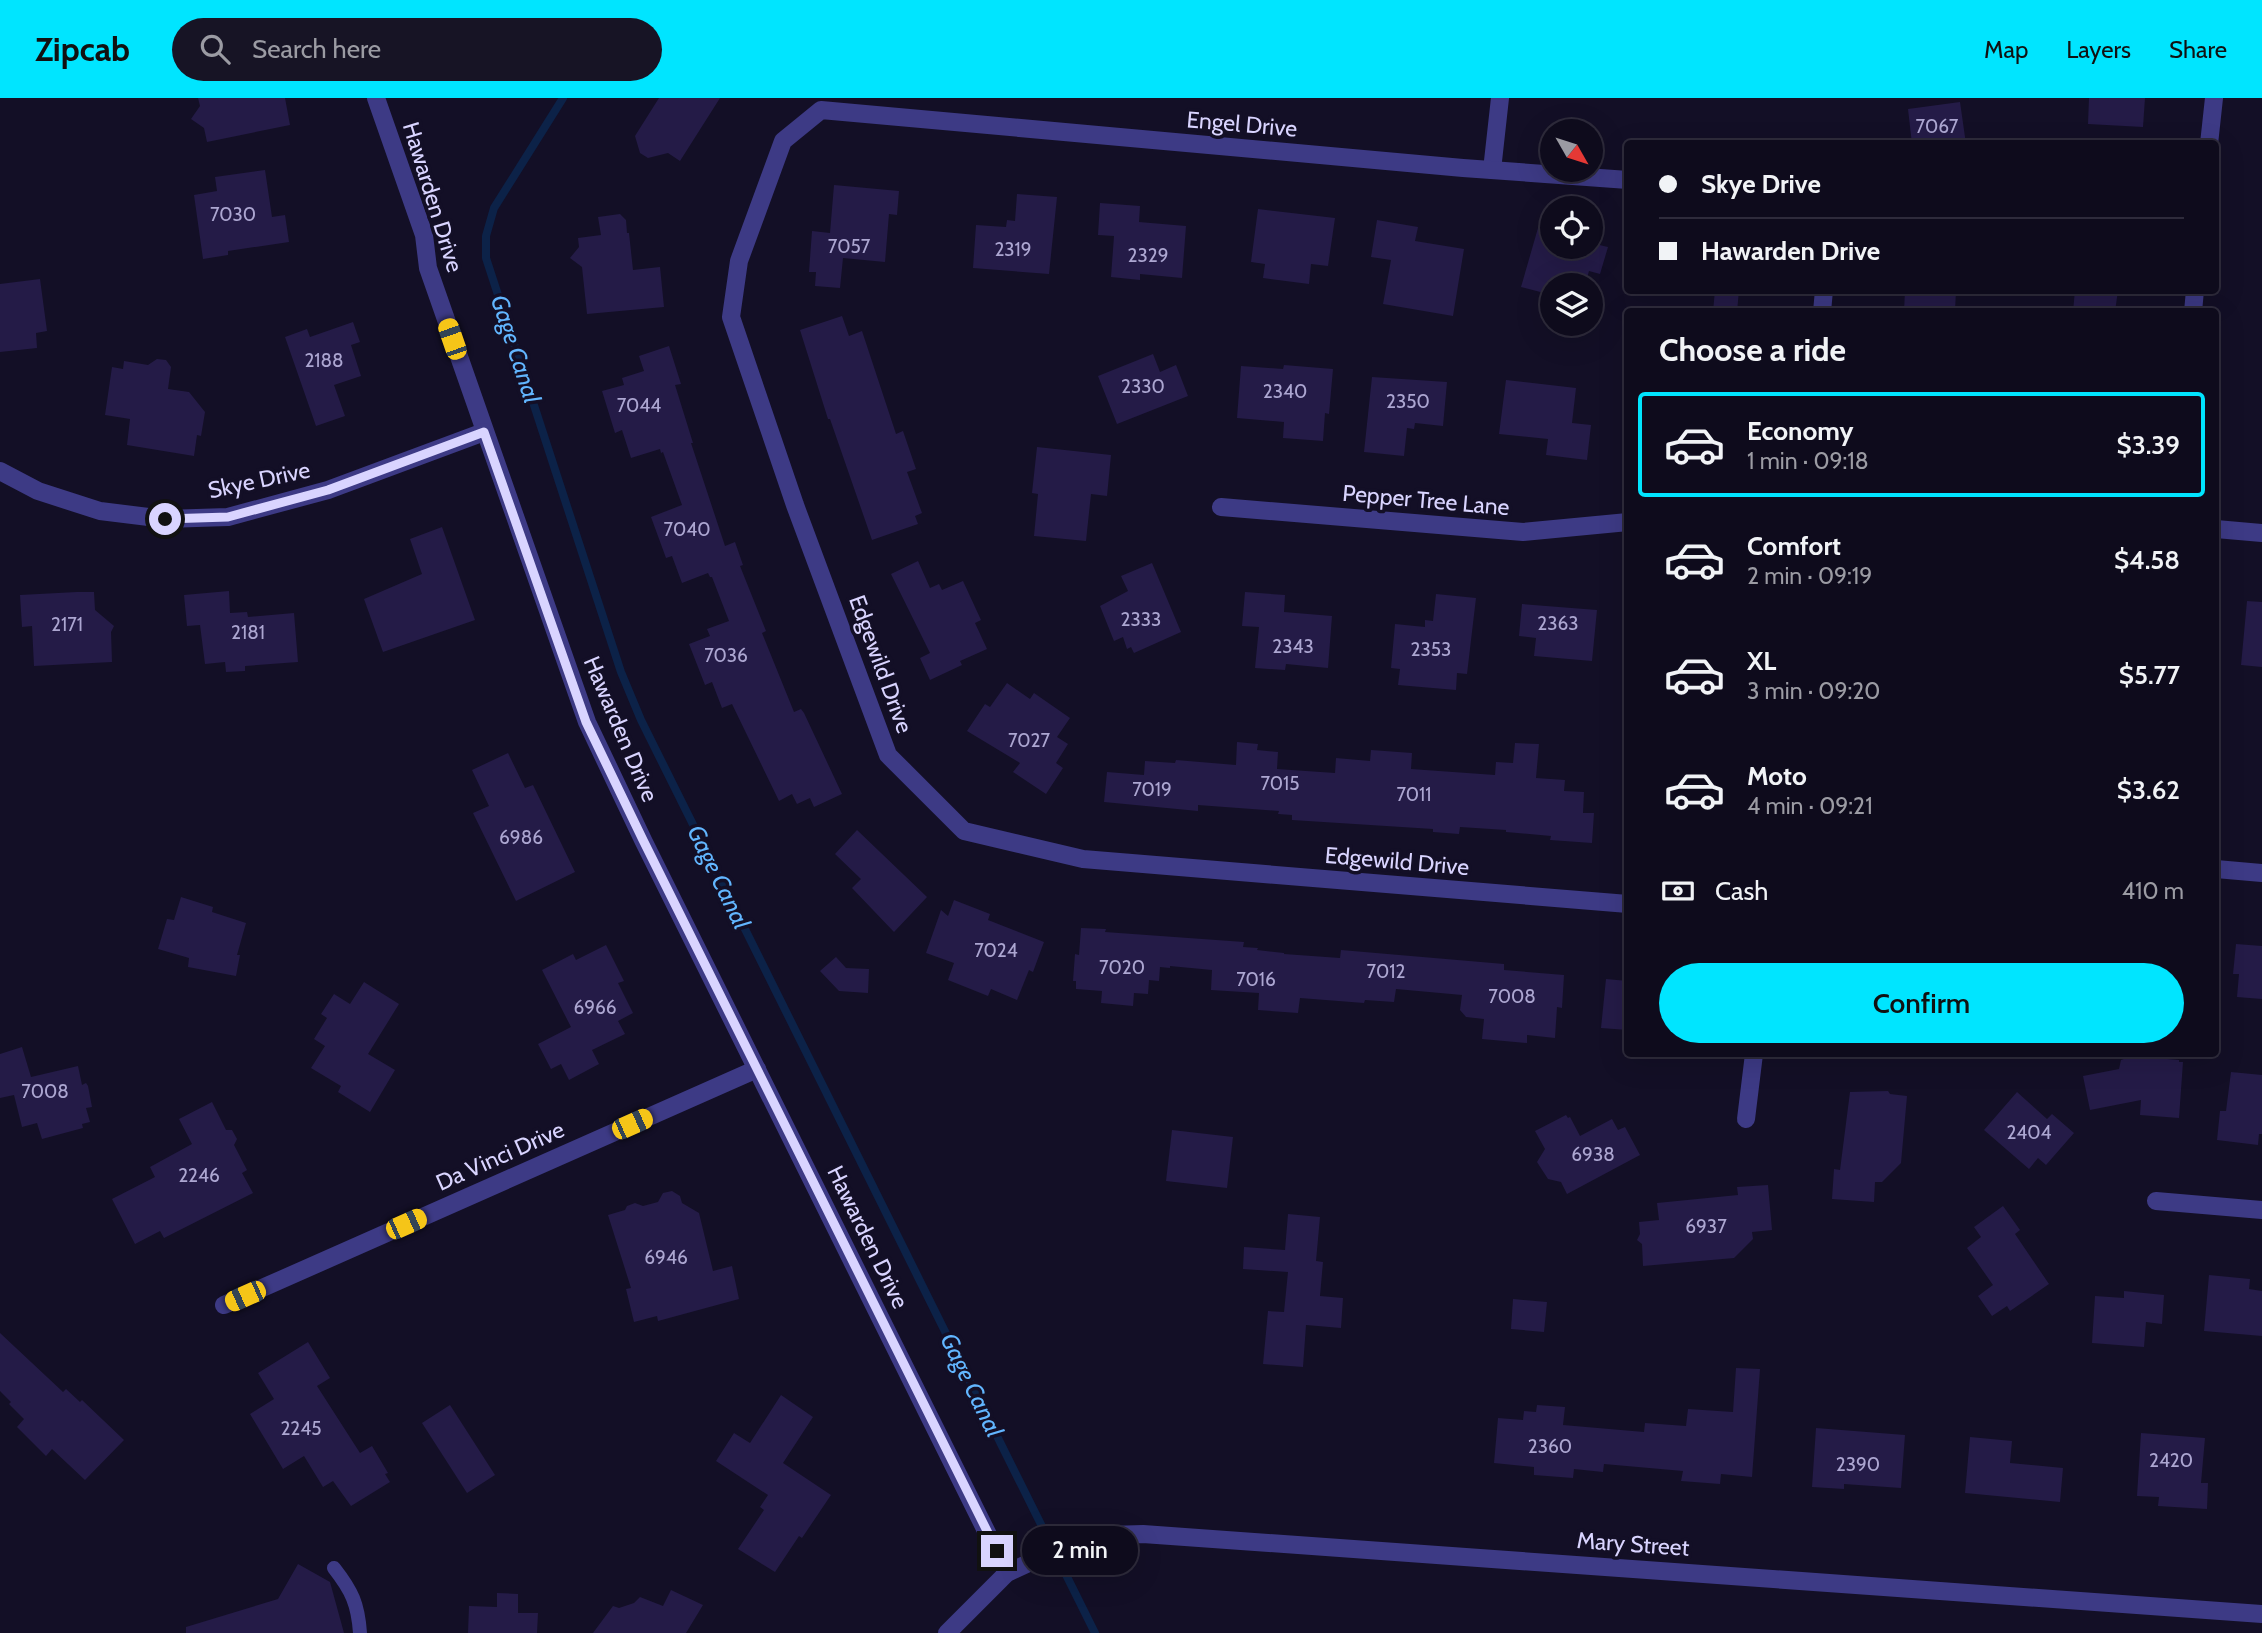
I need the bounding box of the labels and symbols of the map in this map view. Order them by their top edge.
street label: Engel Drive [1186,105,1299,143]
house number: 7067 [1916,115,1959,138]
street label: Hawarden Drive [397,119,469,276]
north arrow [1540,119,1603,182]
house number: 7030 [210,203,256,226]
house number: 7057 [828,235,871,258]
house number: 2319 [994,238,1032,261]
house number: 2329 [1128,244,1168,267]
water label: Gage Canal [485,291,547,407]
car [436,316,469,362]
house number: 2188 [304,349,344,372]
house number: 2330 [1121,375,1165,398]
house number: 2340 [1263,380,1307,403]
house number: 2350 [1386,390,1430,413]
house number: 7044 [617,394,661,417]
street label: Skye Drive [205,455,313,504]
street label: Pepper Tree Lane [1341,479,1511,521]
route start [149,503,181,535]
house number: 7040 [664,518,710,541]
street label: Edgewild Drive [843,591,919,737]
house number: 2333 [1121,608,1161,631]
house number: 2363 [1537,612,1579,635]
house number: 2171 [51,613,83,636]
house number: 2181 [231,621,265,644]
house number: 2343 [1272,635,1314,658]
house number: 2353 [1411,638,1451,661]
house number: 7036 [704,644,748,667]
street label: Hawarden Drive [578,652,664,806]
house number: 7027 [1008,729,1051,752]
house number: 7015 [1260,772,1300,795]
house number: 7019 [1132,778,1172,801]
house number: 7011 [1396,783,1432,806]
water label: Gage Canal [681,820,757,934]
house number: 6986 [499,826,543,849]
street label: Edgewild Drive [1324,841,1471,881]
house number: 7024 [974,939,1018,962]
house number: 7020 [1099,956,1145,979]
house number: 7012 [1367,960,1405,983]
house number: 7016 [1236,968,1276,991]
house number: 7008 [1488,985,1536,1008]
house number: 6966 [573,996,617,1019]
house number: 7008 [21,1080,69,1103]
car [609,1106,656,1142]
street label: Da Vinci Drive [431,1115,569,1197]
house number: 2404 [2006,1121,2052,1144]
house number: 6938 [1571,1143,1615,1166]
street label: Hawarden Drive [821,1161,915,1313]
house number: 2246 [178,1164,220,1187]
car [383,1206,430,1242]
house number: 6937 [1685,1215,1727,1238]
house number: 6946 [644,1246,688,1269]
car [222,1278,269,1314]
water label: Gage Canal [934,1328,1010,1442]
house number: 2245 [280,1417,322,1440]
house number: 2360 [1528,1435,1572,1458]
house number: 2420 [2149,1449,2193,1472]
house number: 2390 [1836,1453,1880,1476]
callout: 2 min [1021,1526,1137,1576]
street label: Mary Street [1576,1526,1690,1562]
route end [981,1535,1013,1567]

